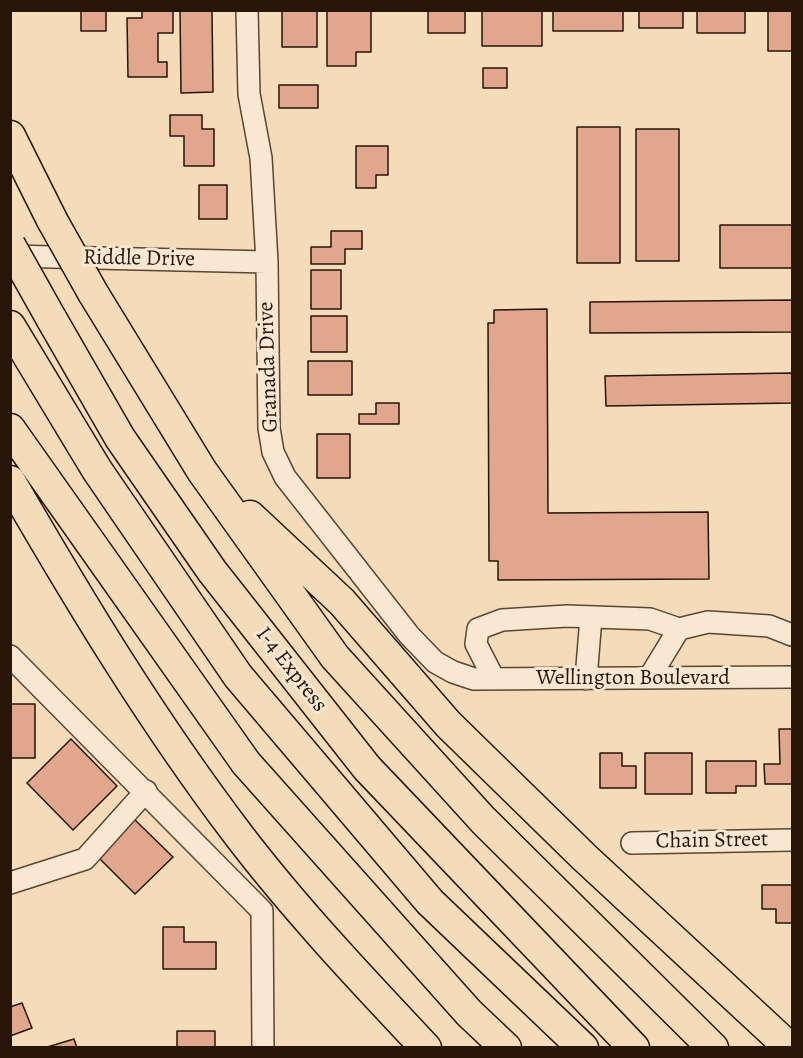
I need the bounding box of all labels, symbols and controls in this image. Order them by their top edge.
street label: Riddle Drive [83,245,195,273]
street label: Granada Drive [254,301,284,433]
street label: I-4 Express [250,622,332,718]
street label: Wellington Boulevard [536,666,730,692]
street label: Chain Street [656,827,768,855]

